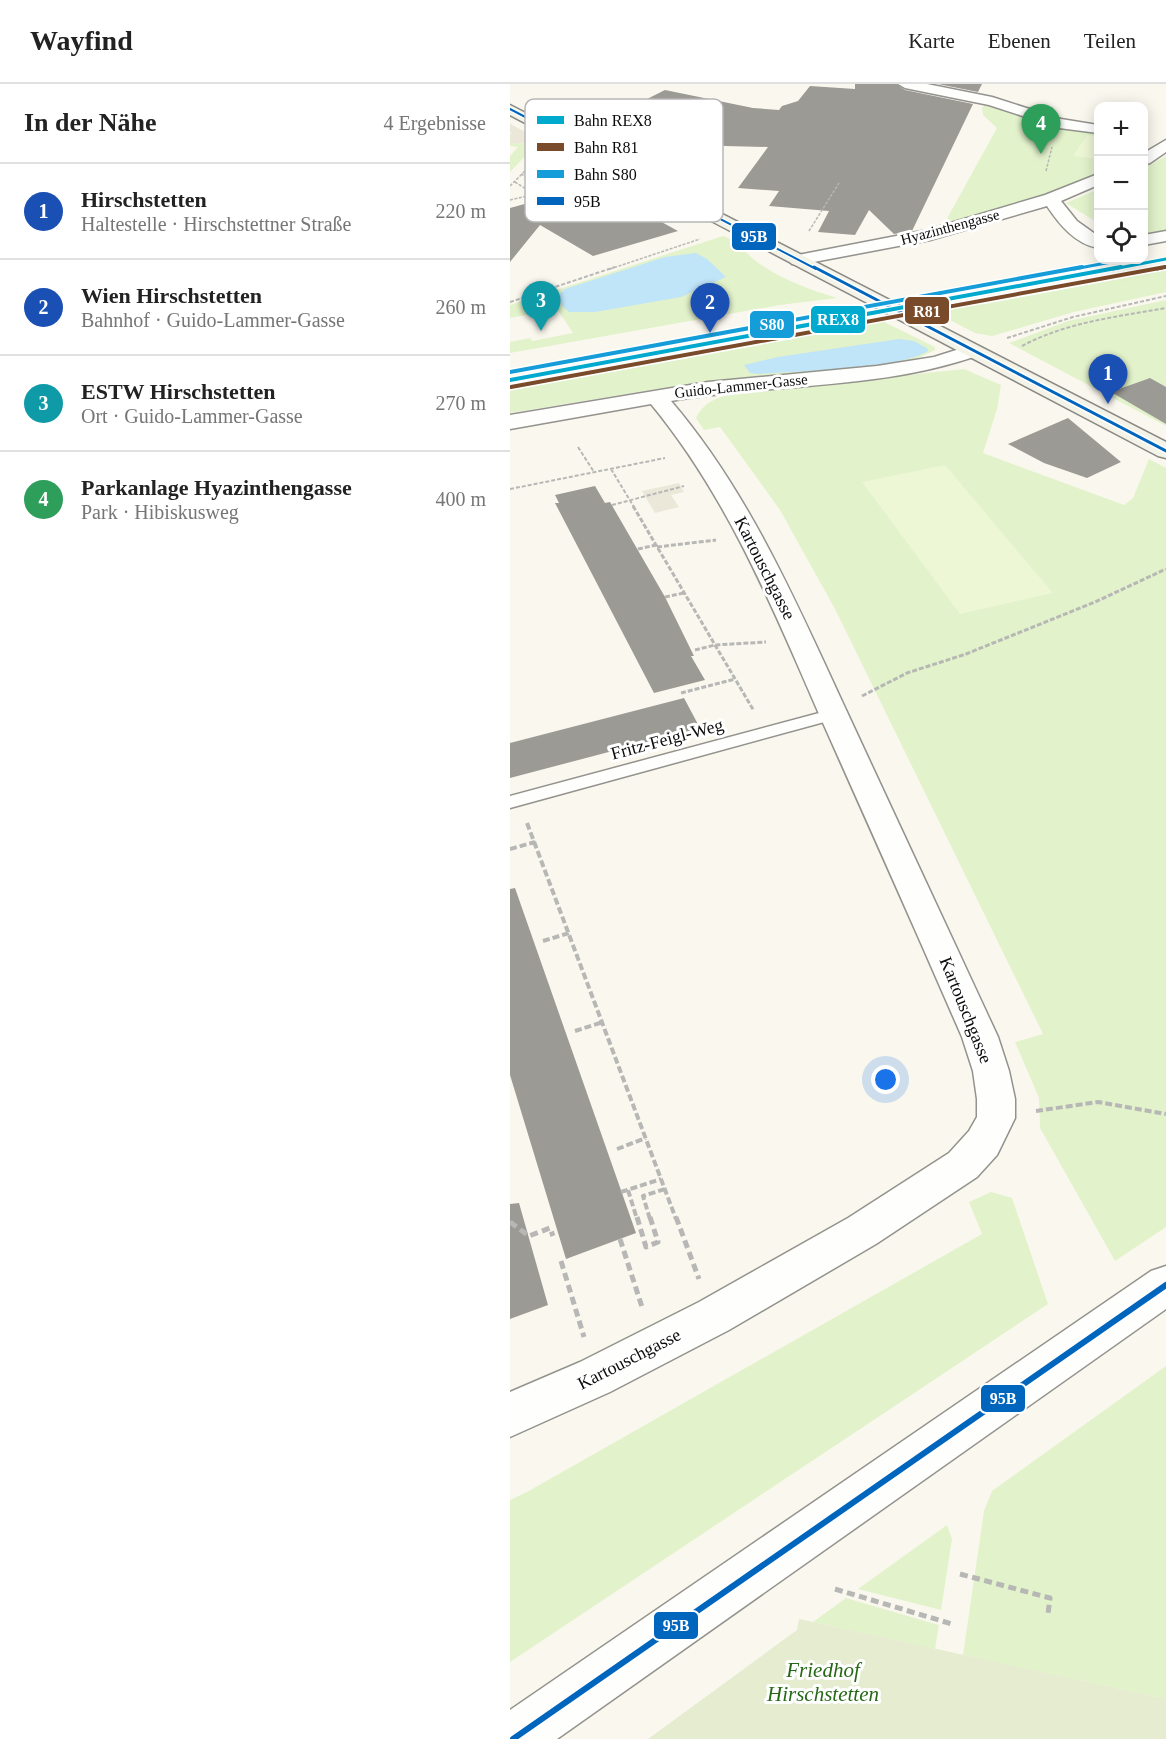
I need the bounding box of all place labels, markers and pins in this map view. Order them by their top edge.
pin: 4 [1022,104,1060,154]
pin: 3 [522,282,561,331]
pin: 2 [690,284,730,333]
pin: 1 [1088,354,1128,404]

